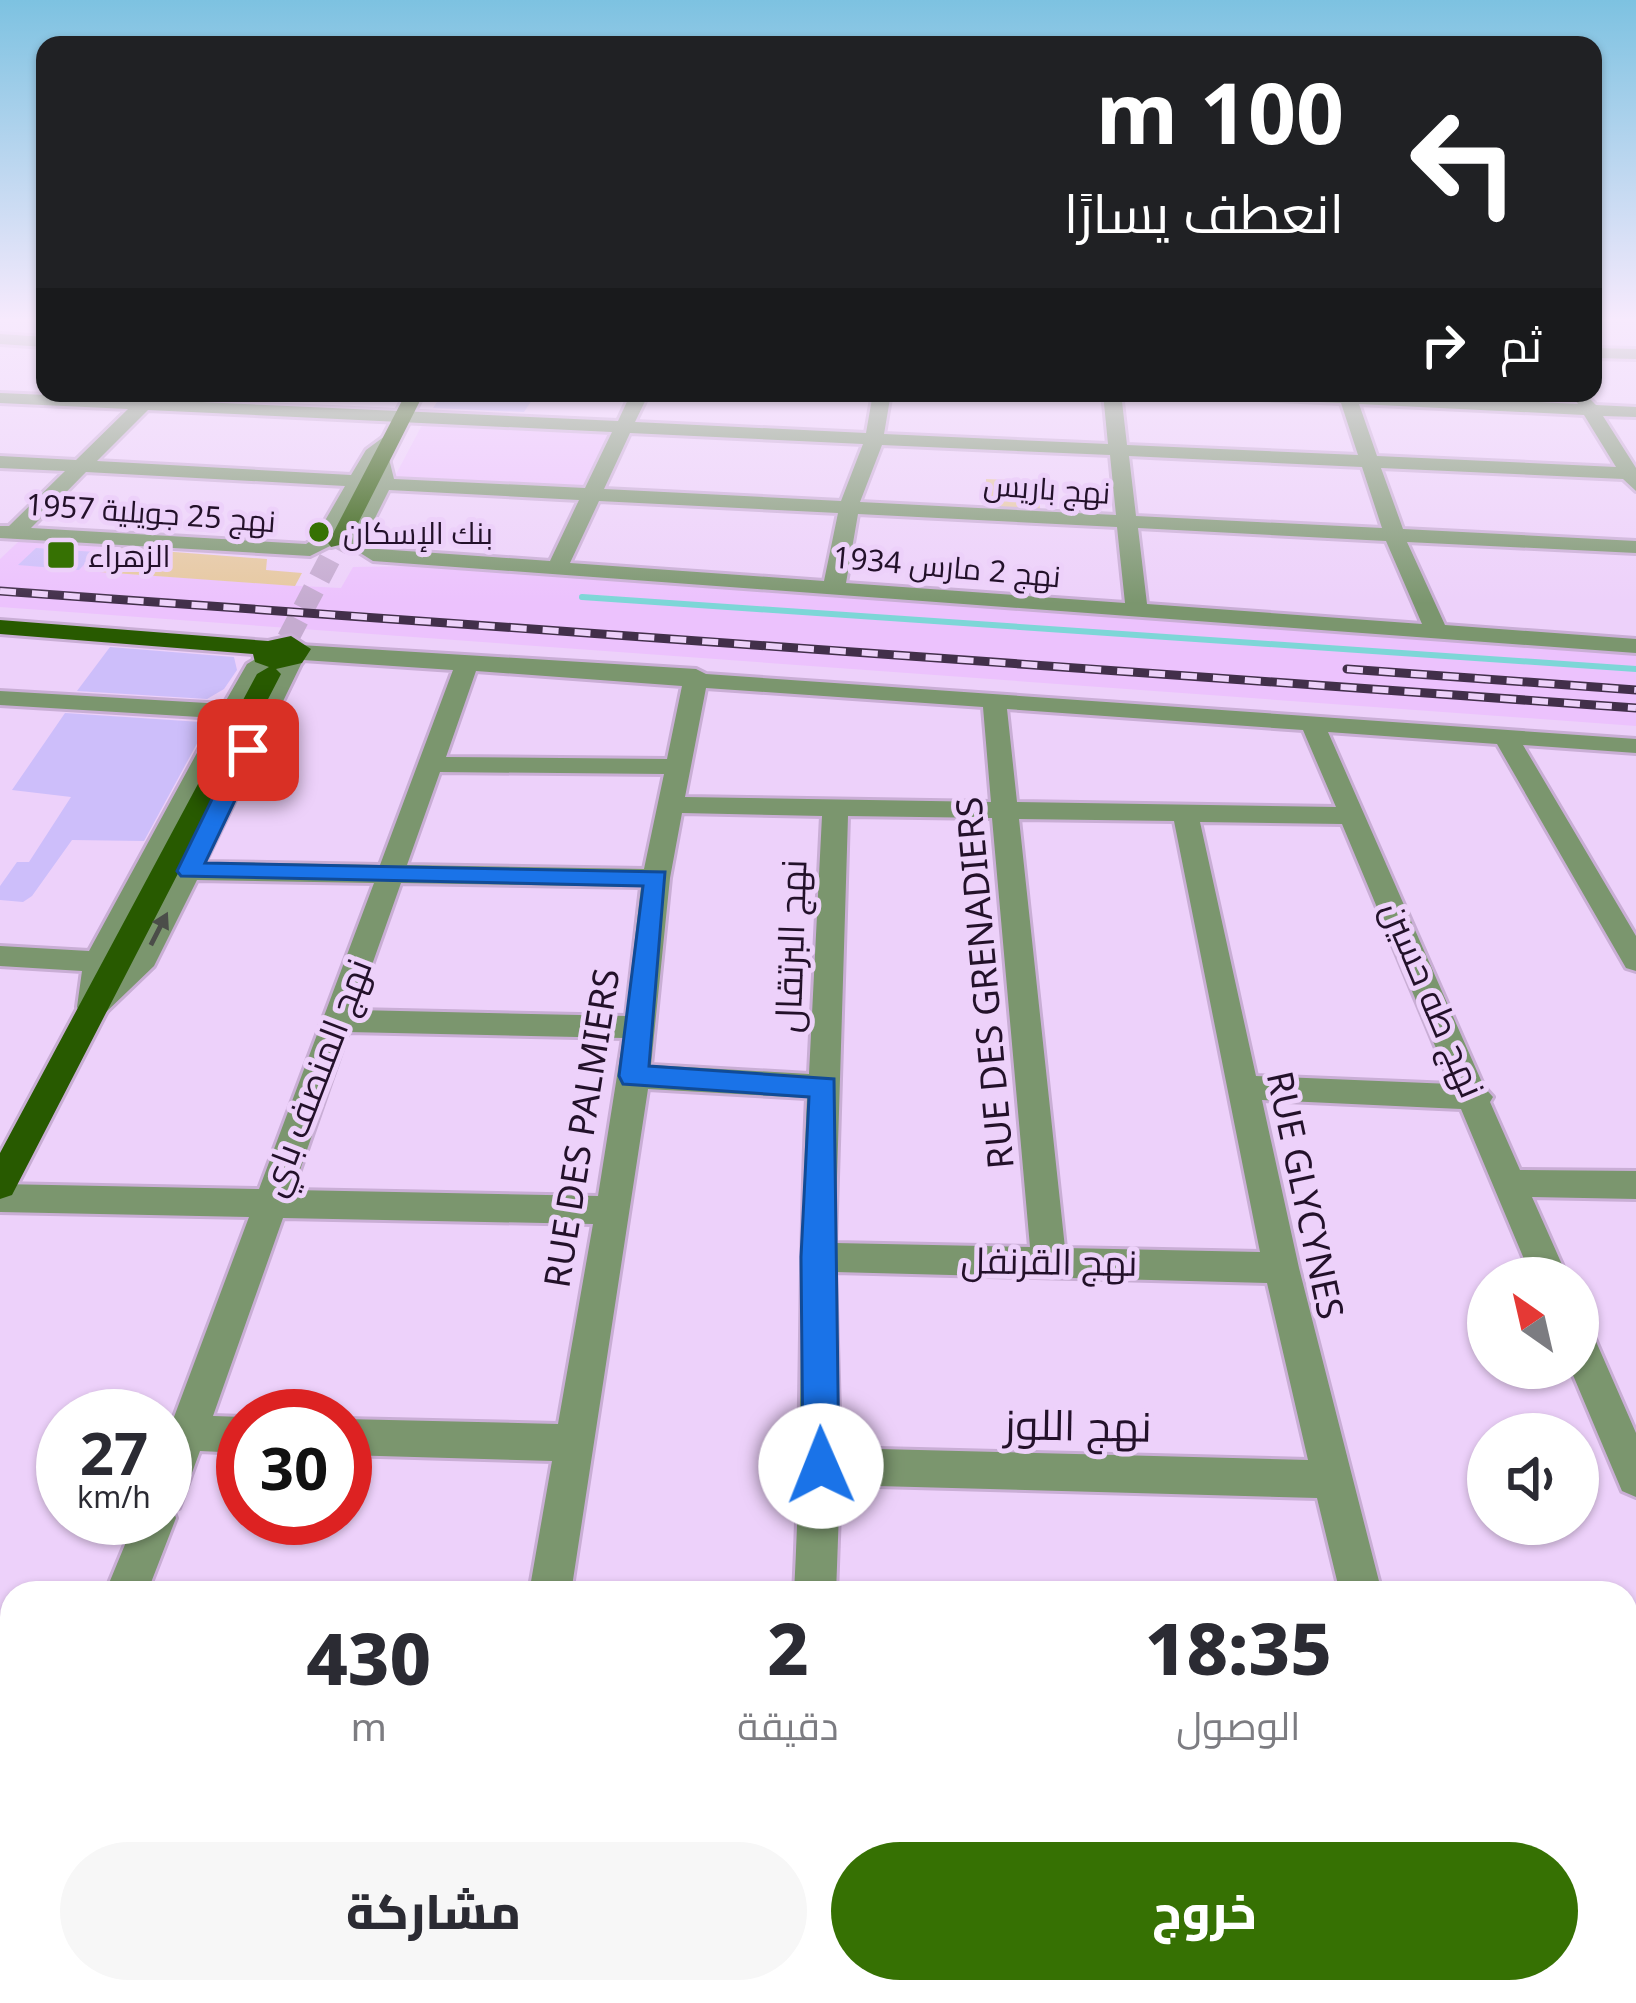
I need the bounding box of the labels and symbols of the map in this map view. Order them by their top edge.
street label: نهج باريس [982,463,1112,514]
street label: نهج 25 جويلية 1957 [25,483,277,542]
place label: بنك الإسكان [343,512,493,553]
marker: بنك الإسكان [306,519,332,545]
place label: الزهراء [88,535,171,576]
street label: نهج 2 مارس 1934 [831,536,1062,597]
marker: الزهراء [45,539,77,571]
pin [197,699,299,801]
street label: RUE DES GRENADIERS [943,795,1025,1171]
street label: نهج البرتقال [762,858,819,1034]
street label: نهج طه حسين [1370,893,1497,1105]
one-way arrow [148,912,169,946]
street label: نهج المنصف باي [247,951,386,1204]
street label: RUE DES PALMIERS [532,965,630,1291]
street label: RUE GLYCYNES [1256,1067,1356,1323]
street label: نهج القرنفل [960,1235,1138,1288]
north arrow [1467,1257,1599,1389]
speed limit sign: 30 [216,1389,372,1545]
street label: نهج اللوز [1002,1394,1152,1455]
position arrow [758,1403,884,1529]

